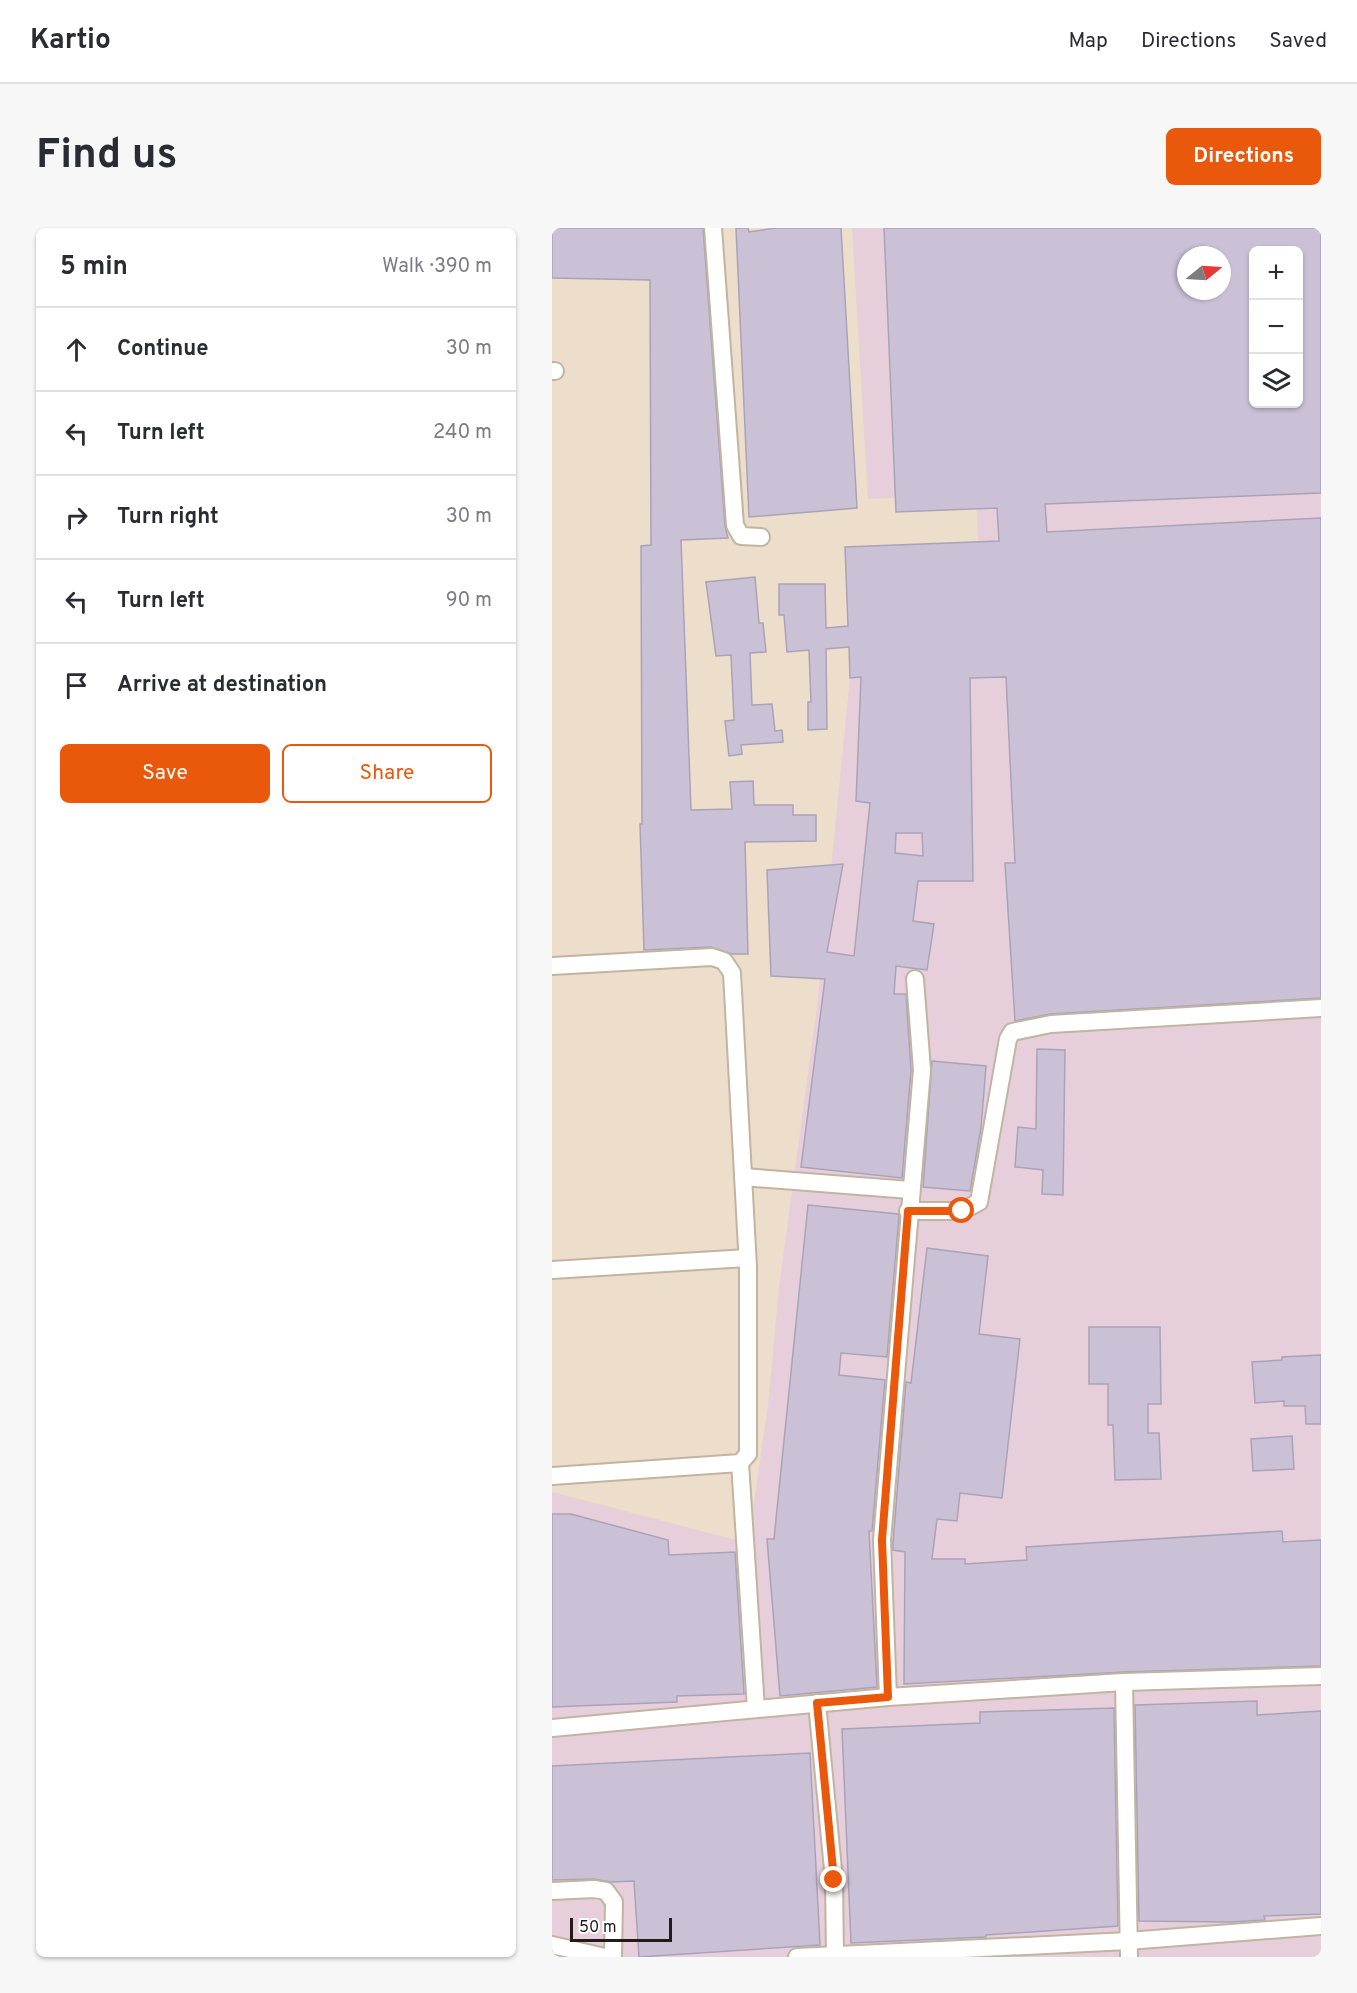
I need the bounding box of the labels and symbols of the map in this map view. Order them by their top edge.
north arrow [1177,246,1231,300]
route start [948,1197,974,1223]
route end [820,1866,846,1892]
scale bar [570,1915,672,1942]

